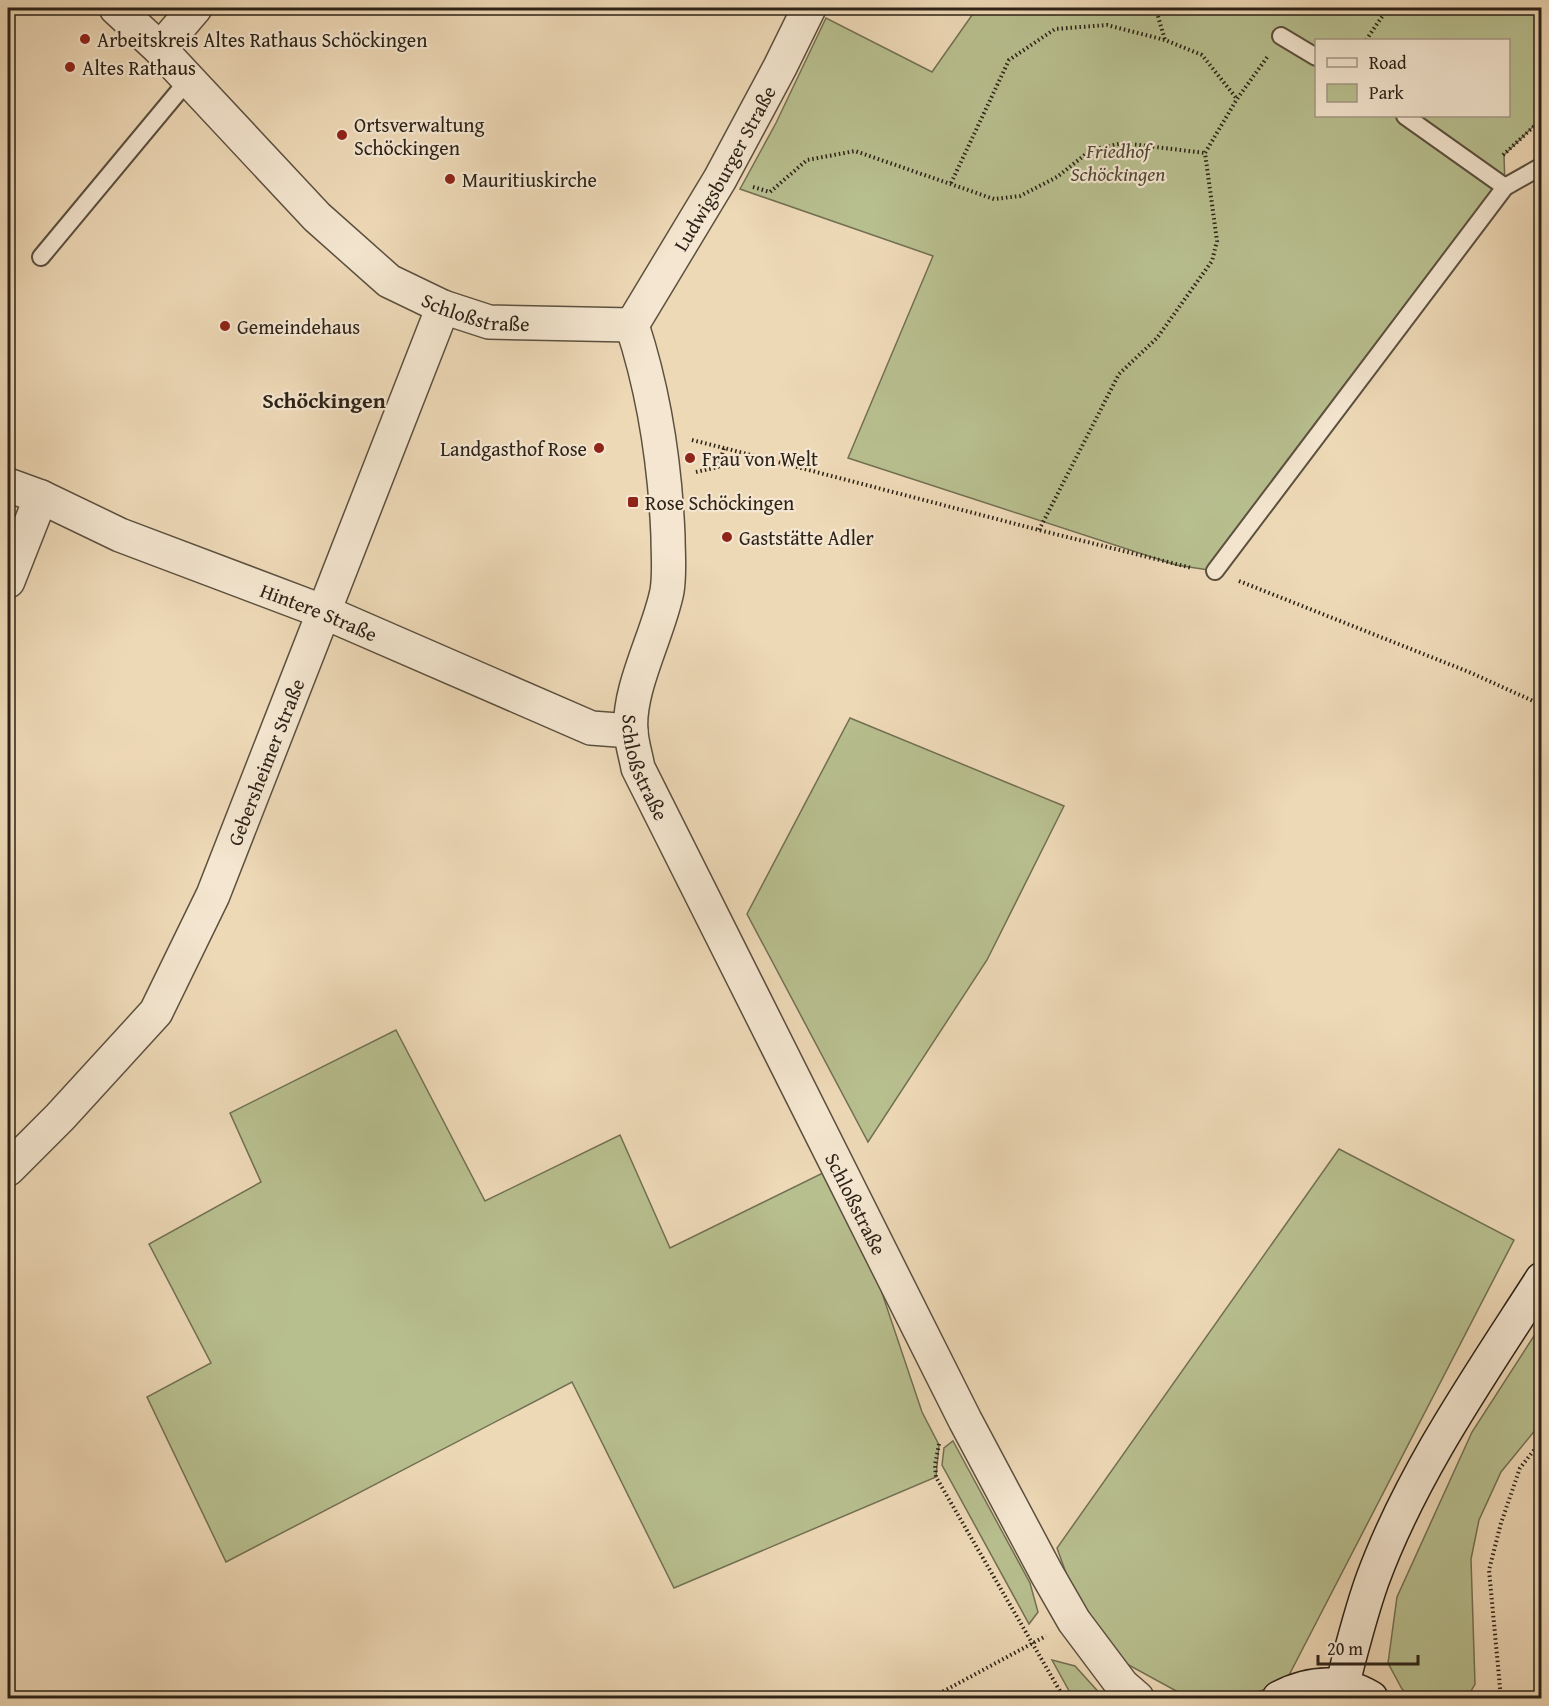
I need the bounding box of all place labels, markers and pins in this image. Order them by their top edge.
place label: Arbeitskreis Altes Rathaus Schöckingen [97,25,427,54]
marker: Arbeitskreis Altes Rathaus Schöckingen [78,32,92,46]
place label: Altes Rathaus [82,53,196,82]
marker: Altes Rathaus [63,60,77,74]
place label: Ortsverwaltung Schöckingen [354,110,485,162]
marker: Ortsverwaltung Schöckingen [335,128,349,142]
place label: Mauritiuskirche [462,165,597,194]
marker: Mauritiuskirche [443,172,457,186]
place label: Gemeindehaus [237,312,360,341]
marker: Gemeindehaus [218,319,232,333]
place label: Landgasthof Rose [440,434,587,463]
marker: Landgasthof Rose [592,441,606,455]
place label: Frau von Welt [702,444,818,473]
marker: Frau von Welt [683,451,697,465]
place label: Rose Schöckingen [645,488,794,517]
marker: Rose Schöckingen [626,495,640,509]
place label: Gaststätte Adler [739,523,874,552]
marker: Gaststätte Adler [720,530,734,544]

